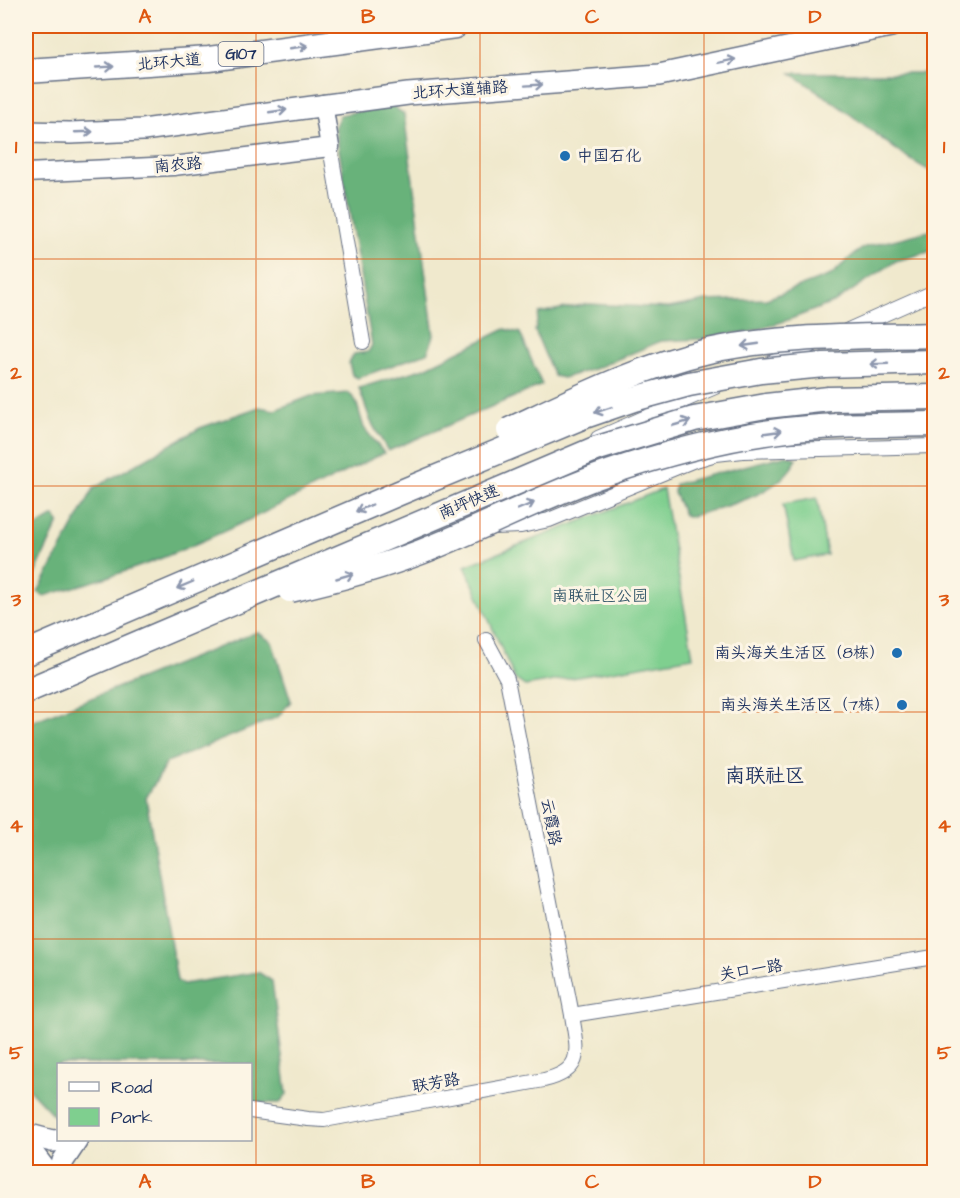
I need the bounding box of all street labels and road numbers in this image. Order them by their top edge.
road number: G107 [218,42,264,66]
street label: 北环大道 [136,48,202,76]
street label: 北环大道辅路 [411,76,509,104]
street label: 南农路 [153,152,203,178]
street label: 南坪快速 [435,479,503,525]
street label: 云霞路 [536,796,566,848]
street label: 关口一路 [718,954,784,986]
street label: 联芳路 [410,1068,462,1098]

